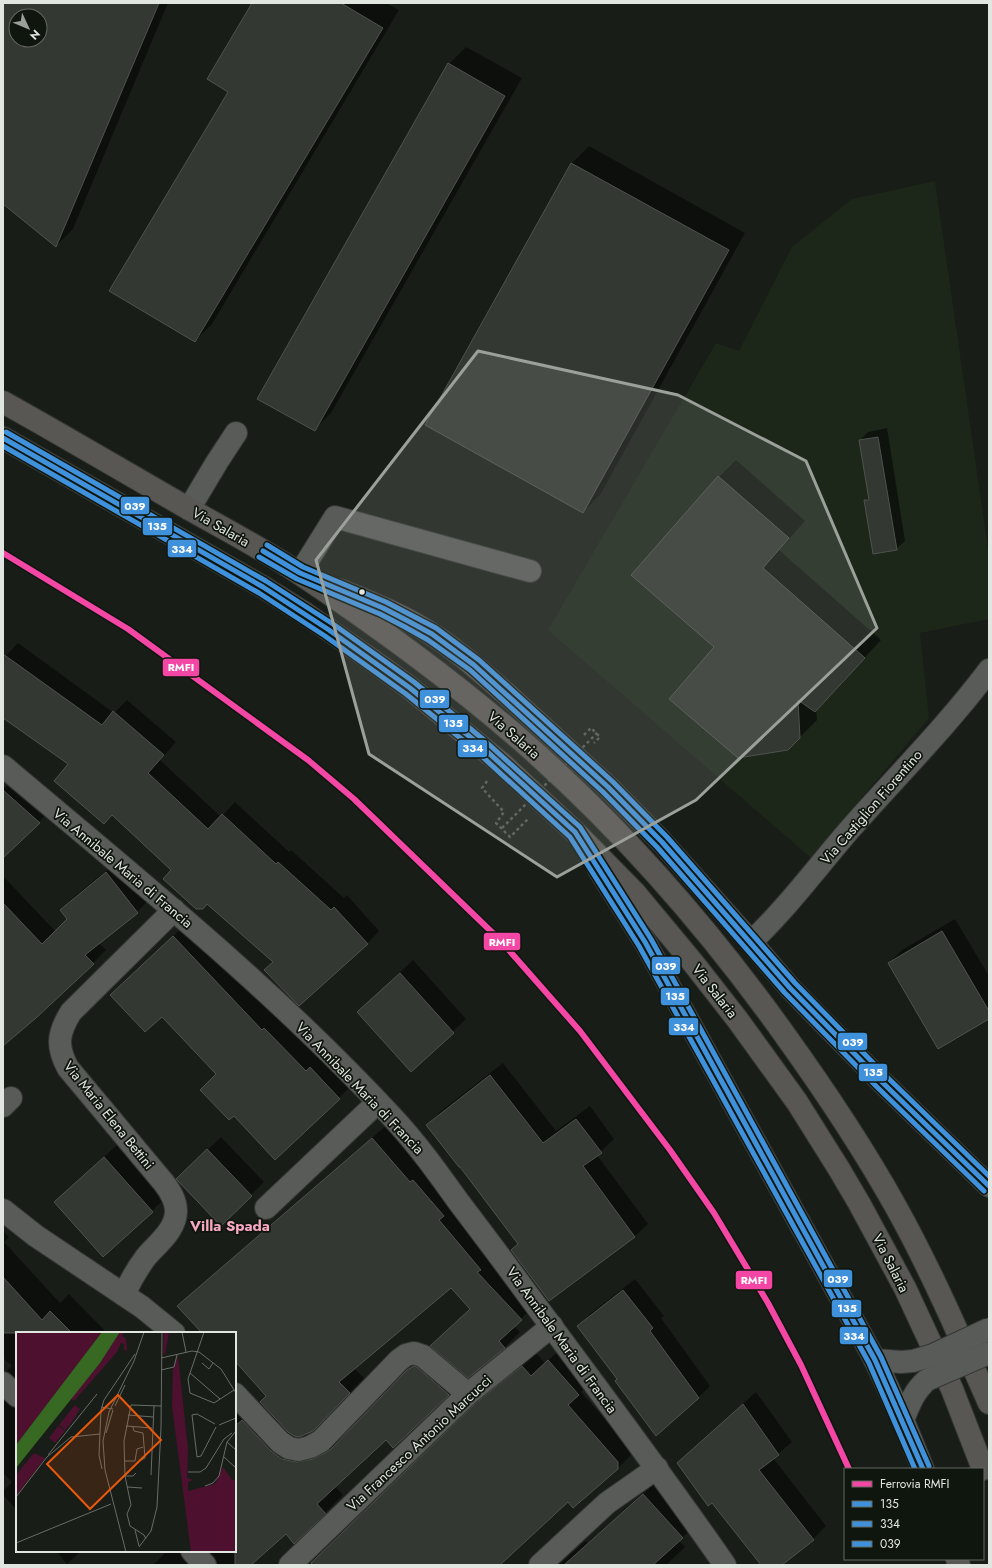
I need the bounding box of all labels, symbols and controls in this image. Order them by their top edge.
north arrow [8,8,48,48]
text: N [26,26,44,44]
line badge: 039 [120,496,150,515]
text: 039 [124,498,146,514]
street label: Via Salaria [189,502,253,552]
line badge: 135 [142,517,173,536]
text: 135 [147,518,167,534]
line badge: 334 [167,539,197,558]
text: 334 [171,541,193,557]
unlabelled marker [357,587,367,597]
line badge: RMFI [162,658,200,677]
text: RMFI [168,659,194,675]
line badge: 039 [419,689,450,709]
text: 039 [424,691,446,707]
street label: Via Salaria [484,707,544,763]
line badge: 135 [438,714,469,733]
text: 135 [443,715,463,731]
line badge: 334 [457,739,488,758]
text: 334 [462,740,484,756]
street label: Via Castiglion Fiorentino [815,745,927,869]
street label: Via Annibale Maria di Francia [49,804,197,932]
line badge: RMFI [483,932,521,951]
text: RMFI [489,934,515,950]
line badge: 039 [651,956,681,975]
text: 039 [655,958,677,974]
street label: Via Salaria [688,960,742,1022]
line badge: 135 [660,987,690,1006]
text: 135 [665,988,685,1004]
line badge: 334 [668,1017,699,1036]
street label: Via Annibale Maria di Francia [291,1018,429,1158]
text: 334 [673,1019,695,1035]
line badge: 039 [837,1032,868,1051]
text: 039 [842,1034,864,1050]
street label: Via Maria Elena Bettini [59,1057,159,1173]
line badge: 135 [858,1063,888,1082]
text: 135 [863,1064,883,1080]
district label: Villa Spada [189,1215,270,1237]
street label: Via Salaria [868,1230,914,1296]
street label: Via Annibale Maria di Francia [502,1263,622,1417]
line badge: 039 [823,1269,853,1288]
line badge: RMFI [735,1270,773,1290]
text: 039 [827,1271,849,1287]
text: RMFI [741,1272,767,1288]
line badge: 135 [831,1299,862,1318]
text: 135 [837,1300,857,1316]
line badge: 334 [839,1326,869,1345]
text: 334 [843,1328,865,1344]
inset map [16,1332,236,1552]
street label: Via Francesco Antonio Marcucci [342,1370,496,1516]
legend [844,1468,984,1560]
text: Ferrovia RMFI [880,1475,949,1493]
text: 135 [880,1495,899,1513]
text: 334 [880,1515,900,1533]
text: 039 [880,1535,901,1553]

